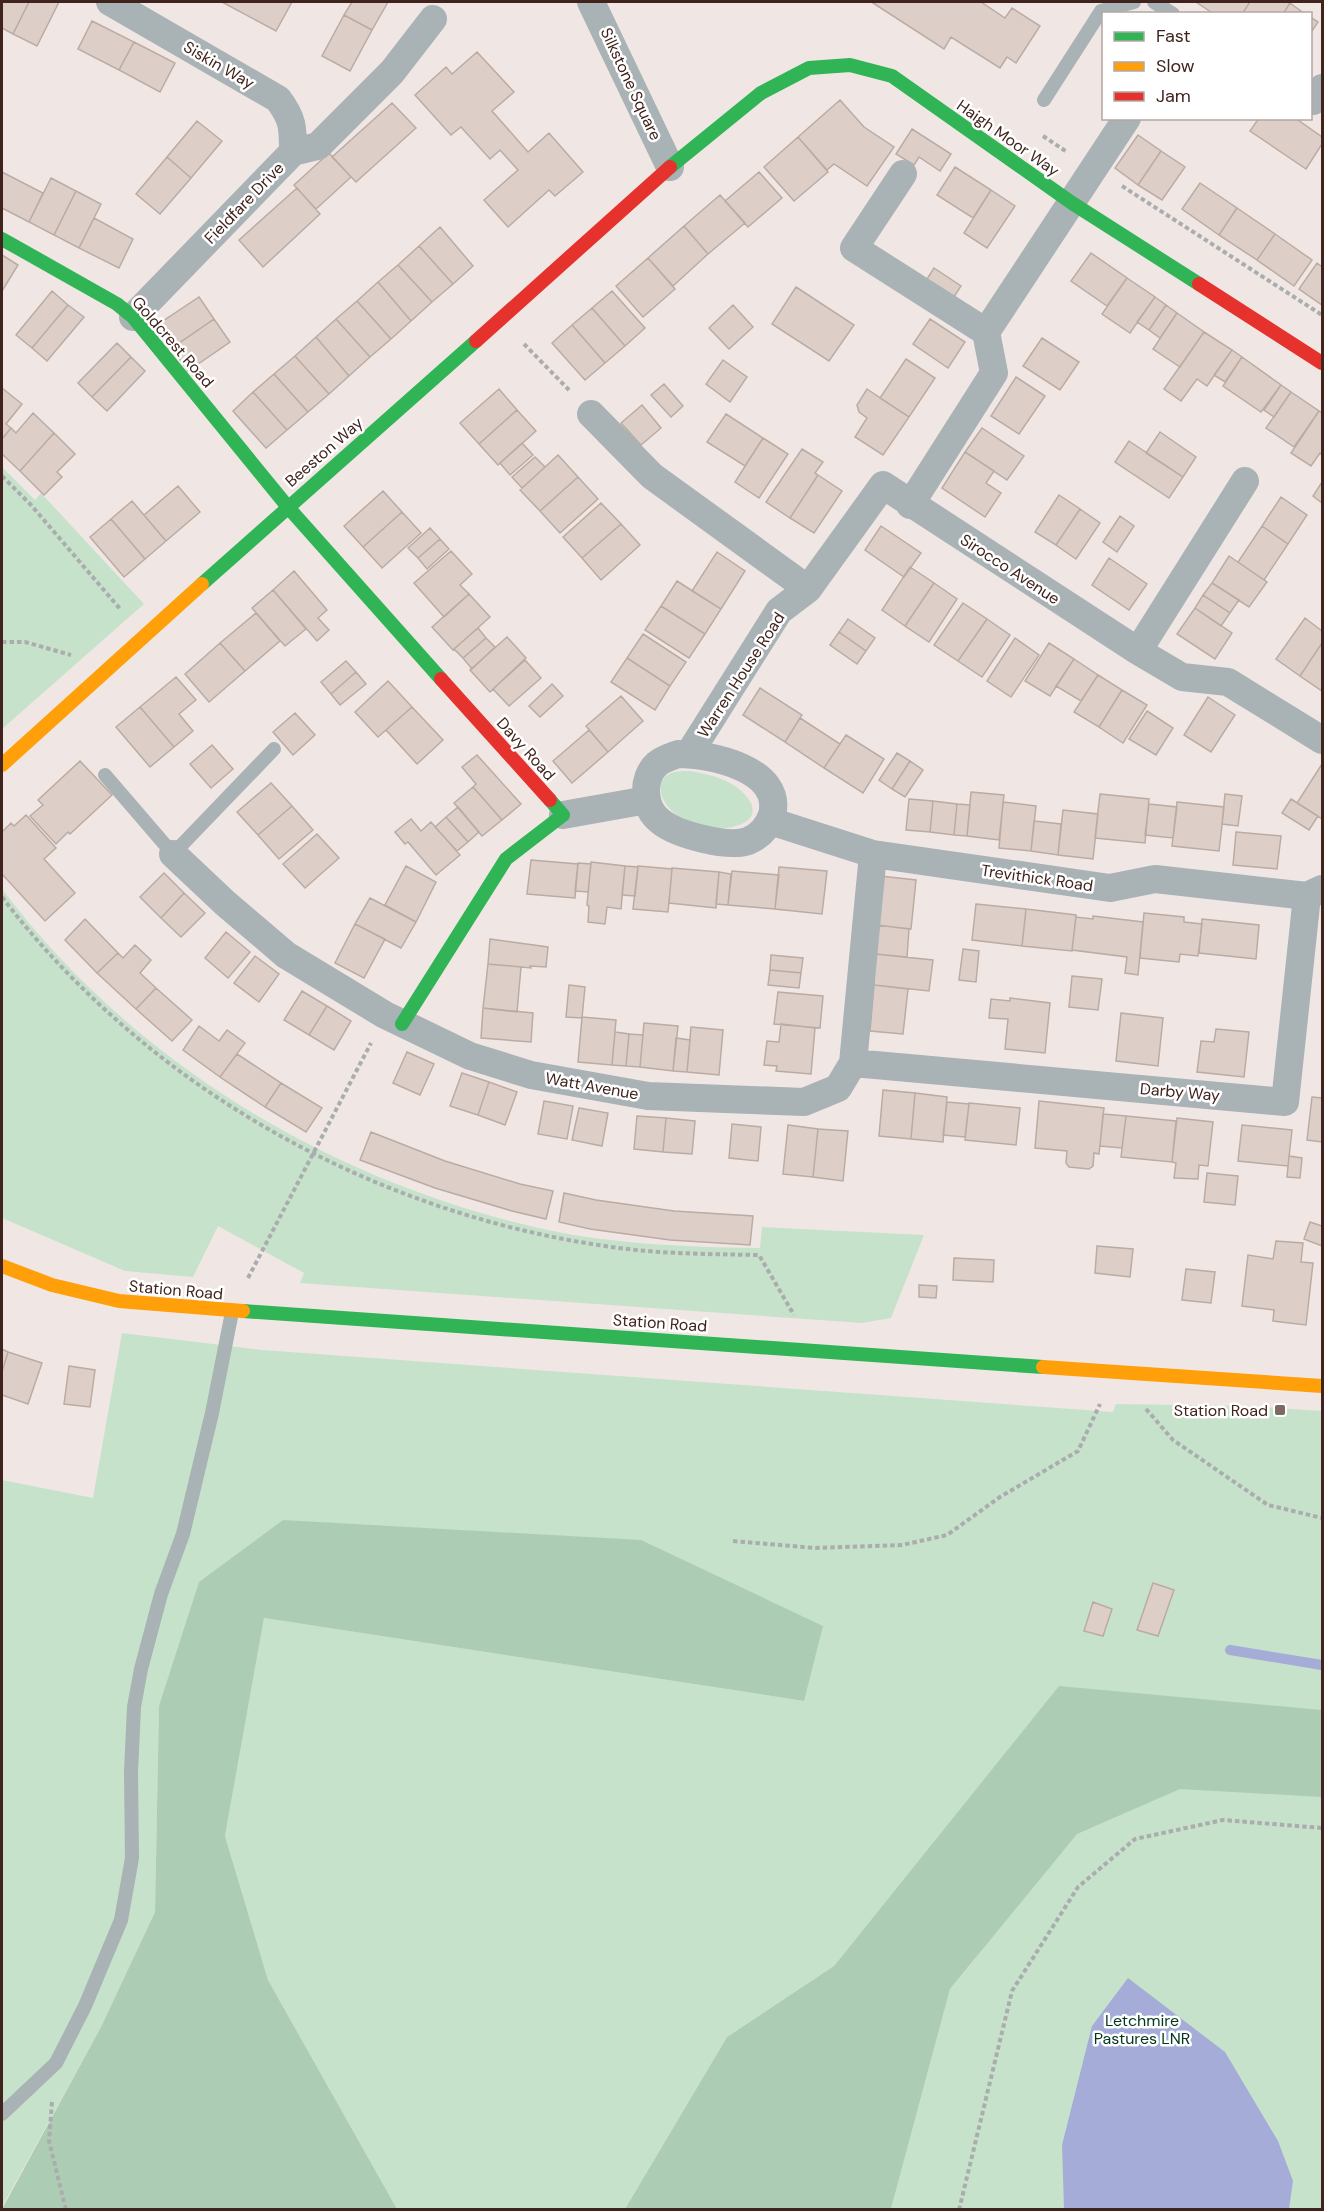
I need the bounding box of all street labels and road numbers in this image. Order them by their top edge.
street label: Silkstone Square [596,24,666,144]
street label: Siskin Way [180,36,258,94]
street label: Haigh Moor Way [953,95,1063,181]
street label: Fieldfare Drive [200,158,288,248]
street label: Goldcrest Road [128,292,218,392]
street label: Beeston Way [281,412,367,492]
street label: Sirocco Avenue [956,529,1064,609]
street label: Warren House Road [693,608,789,742]
street label: Davy Road [492,713,560,785]
street label: Trevithick Road [980,860,1094,896]
street label: Watt Avenue [544,1067,640,1105]
street label: Darby Way [1139,1078,1221,1106]
street label: Station Road [128,1275,224,1305]
street label: Station Road [612,1309,708,1337]

